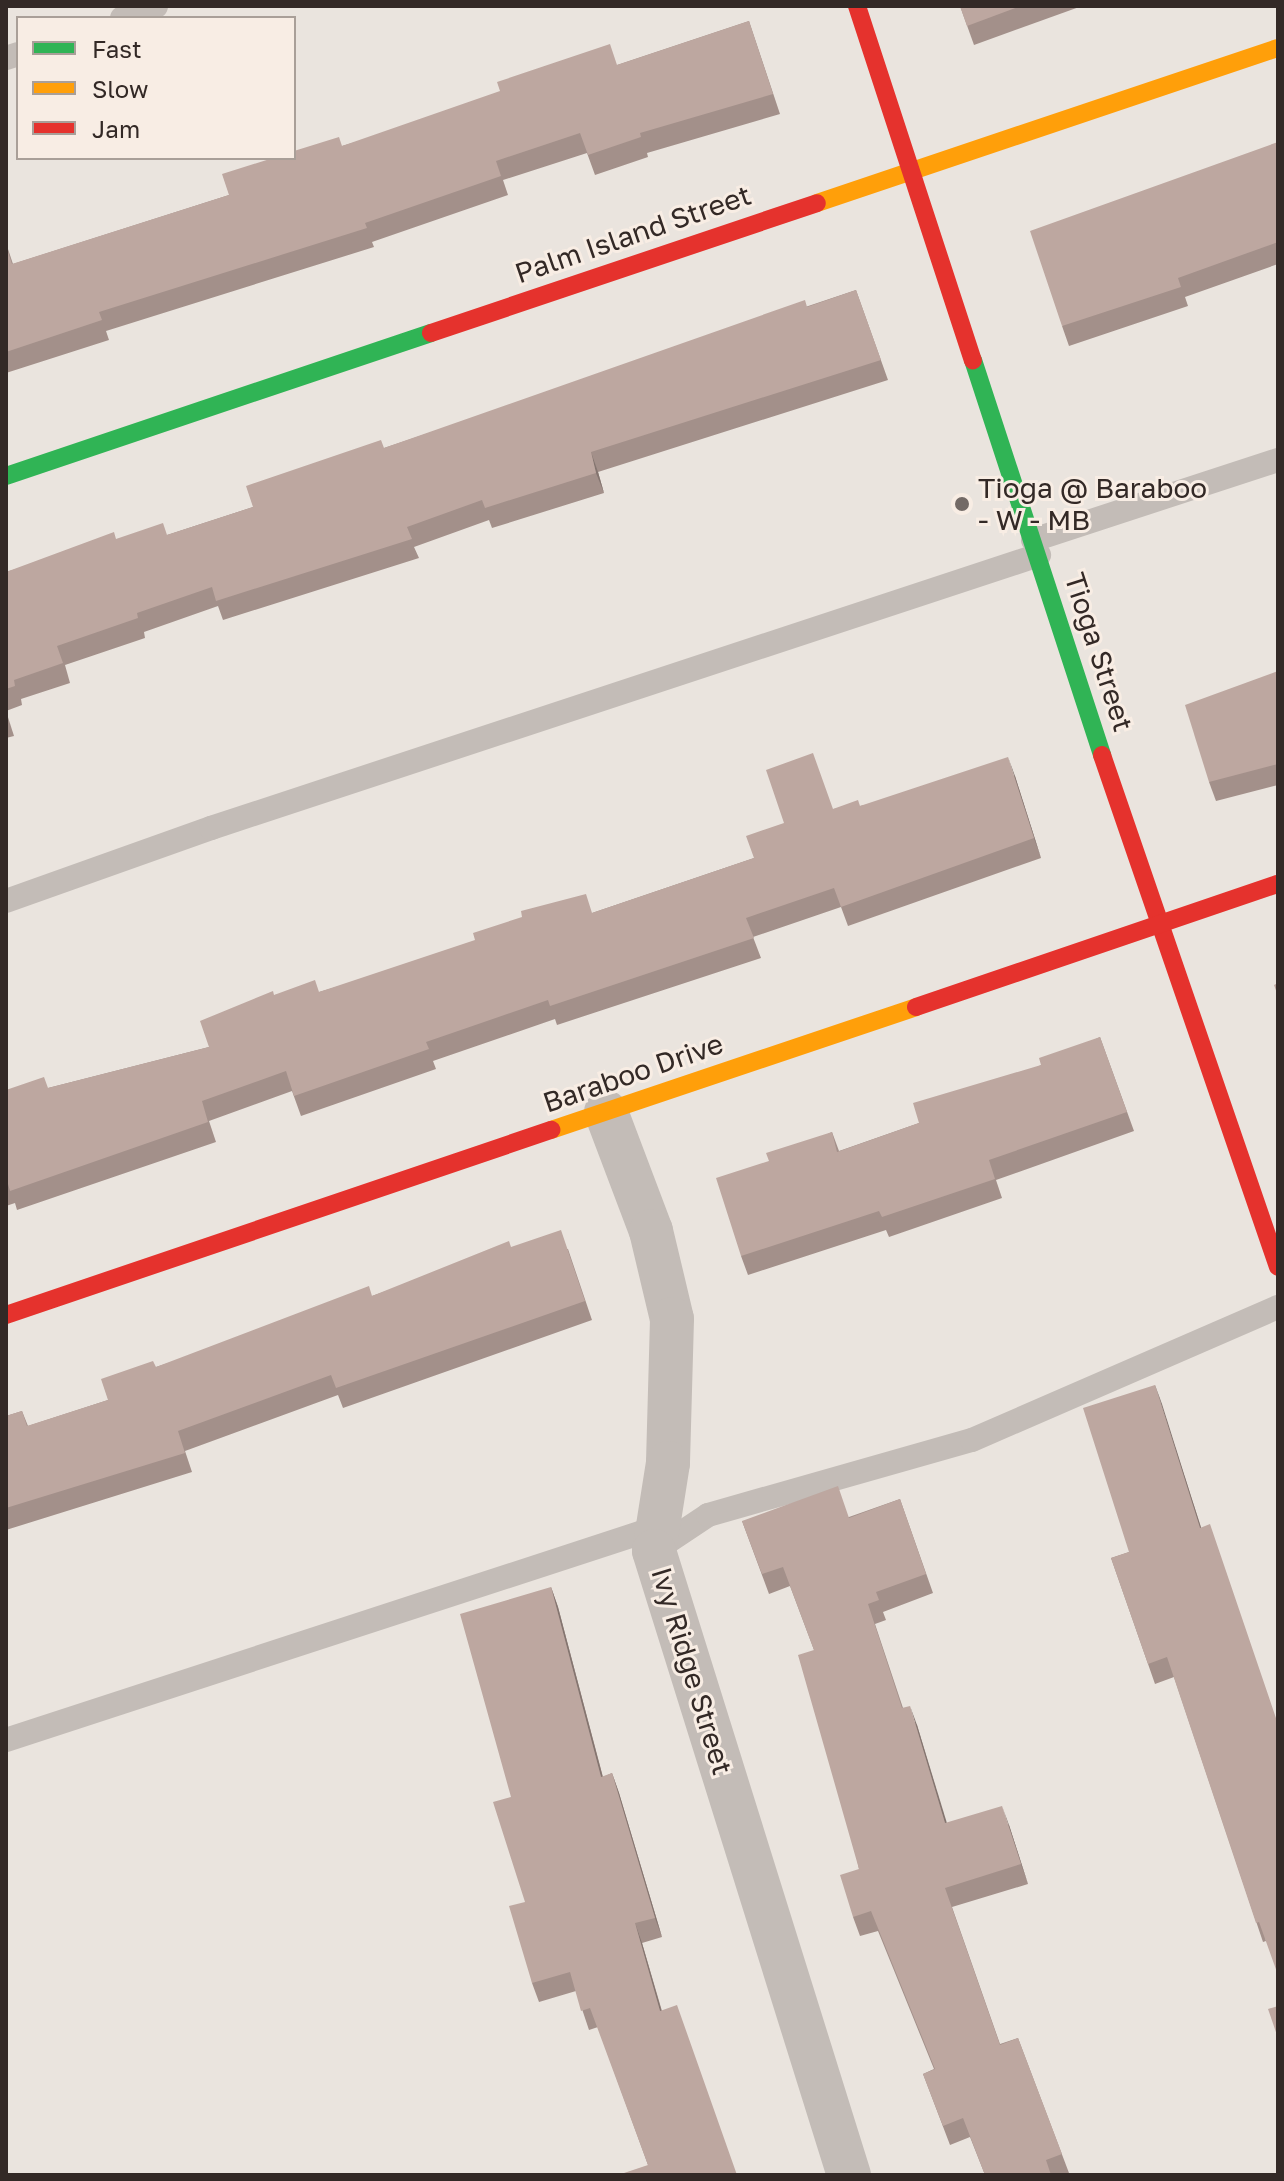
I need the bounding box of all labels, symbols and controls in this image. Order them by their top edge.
legend [16,16,296,160]
text: Fast [92,34,142,63]
text: Slow [92,74,148,103]
text: Jam [92,114,140,143]
street label: Palm Island Street [511,178,755,290]
place label: Tioga @ Baraboo - W - MB [978,471,1207,537]
marker: Tioga @ Baraboo - W - MB [953,495,971,513]
street label: Tioga Street [1058,569,1140,735]
street label: Baraboo Drive [539,1026,727,1120]
street label: Ivy Ridge Street [644,1563,740,1779]

